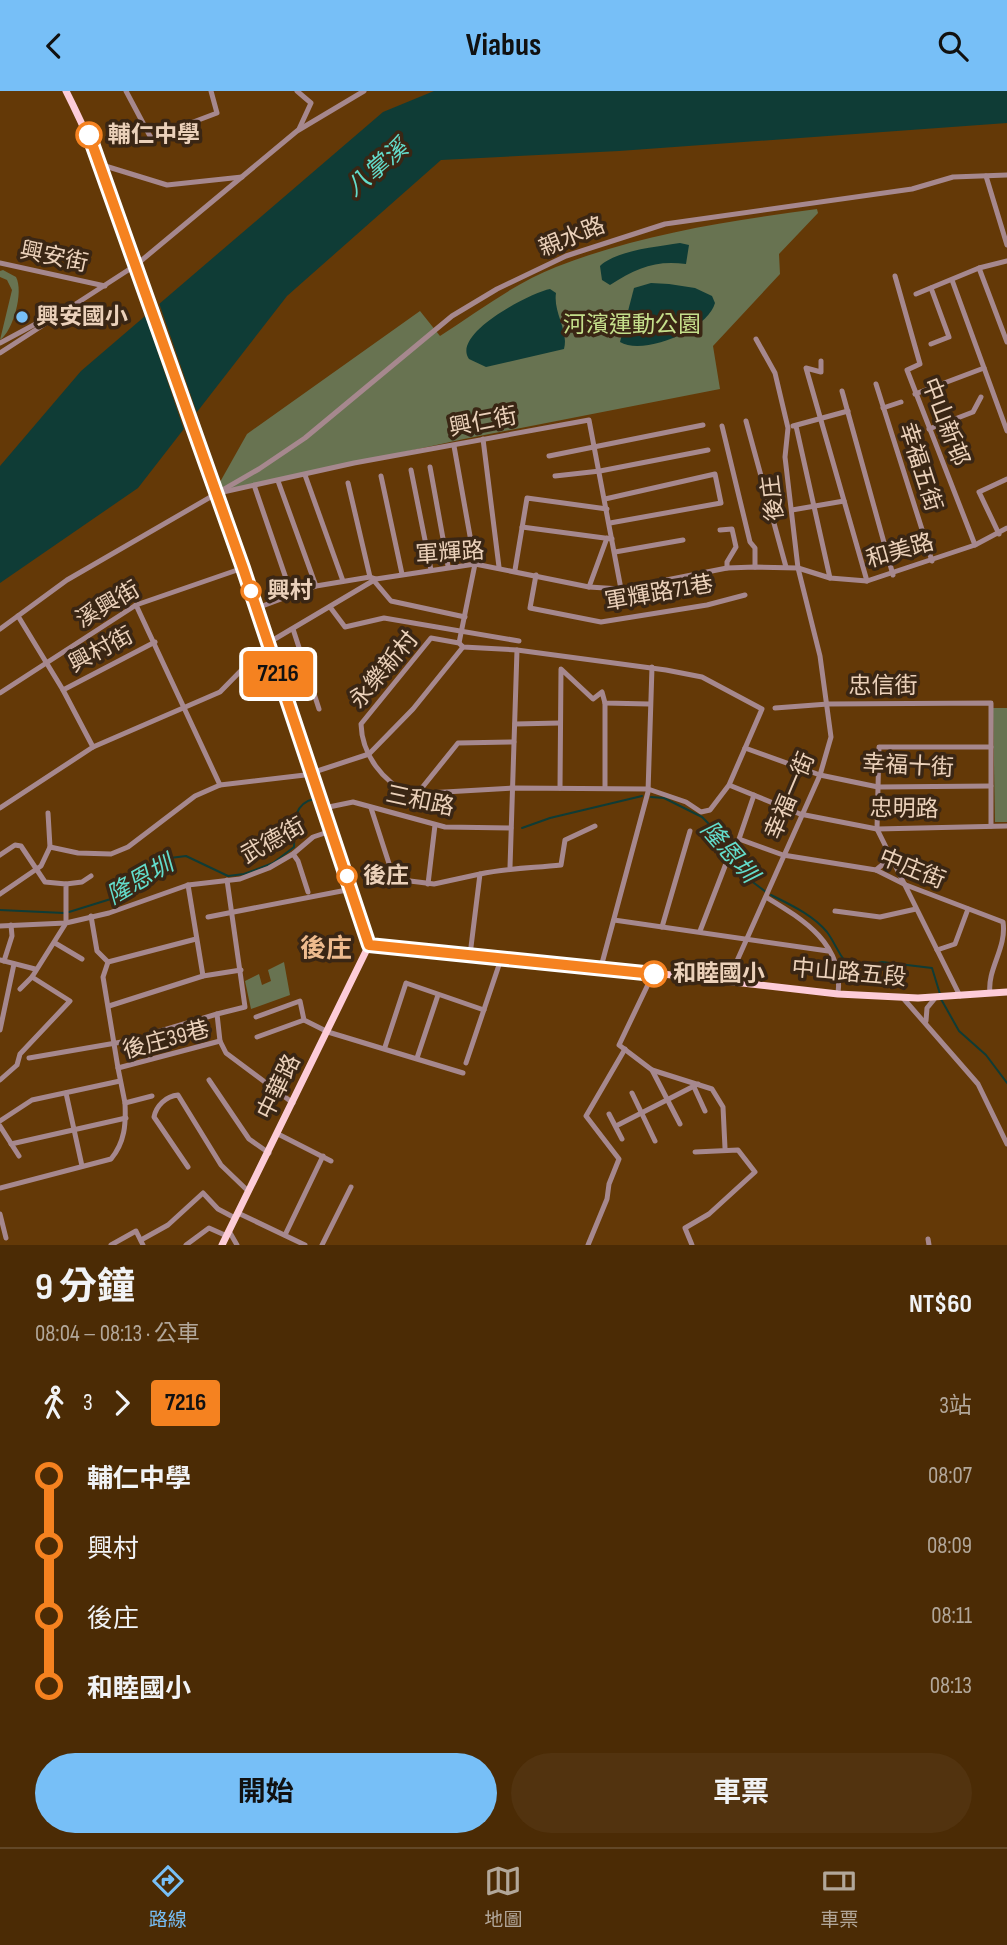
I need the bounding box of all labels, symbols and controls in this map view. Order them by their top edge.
text: Viabus [466,26,541,65]
icon: back [35,27,73,65]
icon: search [934,27,972,65]
place label: 輔仁中學 [108,121,200,149]
marker: 輔仁中學 [76,122,102,148]
water label: 八掌溪 [340,132,416,202]
street label: 親水路 [535,211,609,263]
street label: 興安街 [17,236,91,278]
place label: 興安國小 [36,303,128,331]
marker: 興安國小 [14,309,30,325]
park label: 河濱運動公園 [563,311,701,339]
street label: 中山新邨 [915,374,975,470]
street label: 興仁街 [446,402,520,442]
street label: 幸福五街 [892,419,948,515]
street label: 後庄 [756,473,790,523]
street label: 和美路 [863,528,937,574]
street label: 軍輝路 [415,537,485,569]
street label: 軍輝路71巷 [603,570,715,616]
street label: 溪興街 [71,576,145,634]
place label: 興村 [267,577,313,605]
marker: 興村 [241,581,261,601]
street label: 興村街 [64,621,138,679]
street label: 永樂新村 [344,626,424,714]
line badge: 7216 [229,651,327,697]
text: 7216 [257,659,299,688]
street label: 忠信街 [849,672,918,700]
street label: 幸福一街 [759,748,821,844]
street label: 幸福十街 [861,750,955,782]
street label: 三和路 [383,780,457,822]
street label: 忠明路 [869,794,939,824]
street label: 武德街 [236,812,310,870]
water label: 隆恩圳 [694,815,766,891]
street label: 中庄街 [875,843,949,895]
water label: 隆恩圳 [102,848,181,911]
place label: 後庄 [363,862,409,890]
marker: 後庄 [337,866,357,886]
district label: 後庄 [300,934,352,965]
street label: 中山路五段 [790,954,908,992]
place label: 和睦國小 [673,960,765,988]
marker: 和睦國小 [641,961,667,987]
street label: 後庄39巷 [119,1015,213,1065]
street label: 中華路 [251,1050,307,1124]
text: 9 分鐘 [35,1265,135,1310]
text: NT$60 [909,1289,972,1320]
text: 08:04 – 08:13 · 公車 [35,1320,200,1348]
icon: walk [35,1384,73,1422]
icon: forward [103,1384,141,1422]
text: 7216 [165,1388,206,1417]
text: 3 [83,1389,93,1417]
text: 3站 [939,1392,972,1420]
text: 08:07 [928,1462,972,1490]
text: 輔仁中學 [87,1464,191,1495]
text: 08:09 [927,1532,972,1560]
text: 興村 [87,1534,139,1565]
text: 08:11 [931,1602,972,1630]
text: 後庄 [87,1604,139,1635]
text: 08:13 [930,1672,972,1700]
text: 和睦國小 [87,1674,191,1705]
button: 開始 [35,1753,497,1833]
button: 車票 [511,1753,972,1833]
tab: 路線 [149,1862,187,1932]
tab: 地圖 [484,1862,522,1932]
tab: 車票 [820,1862,858,1932]

